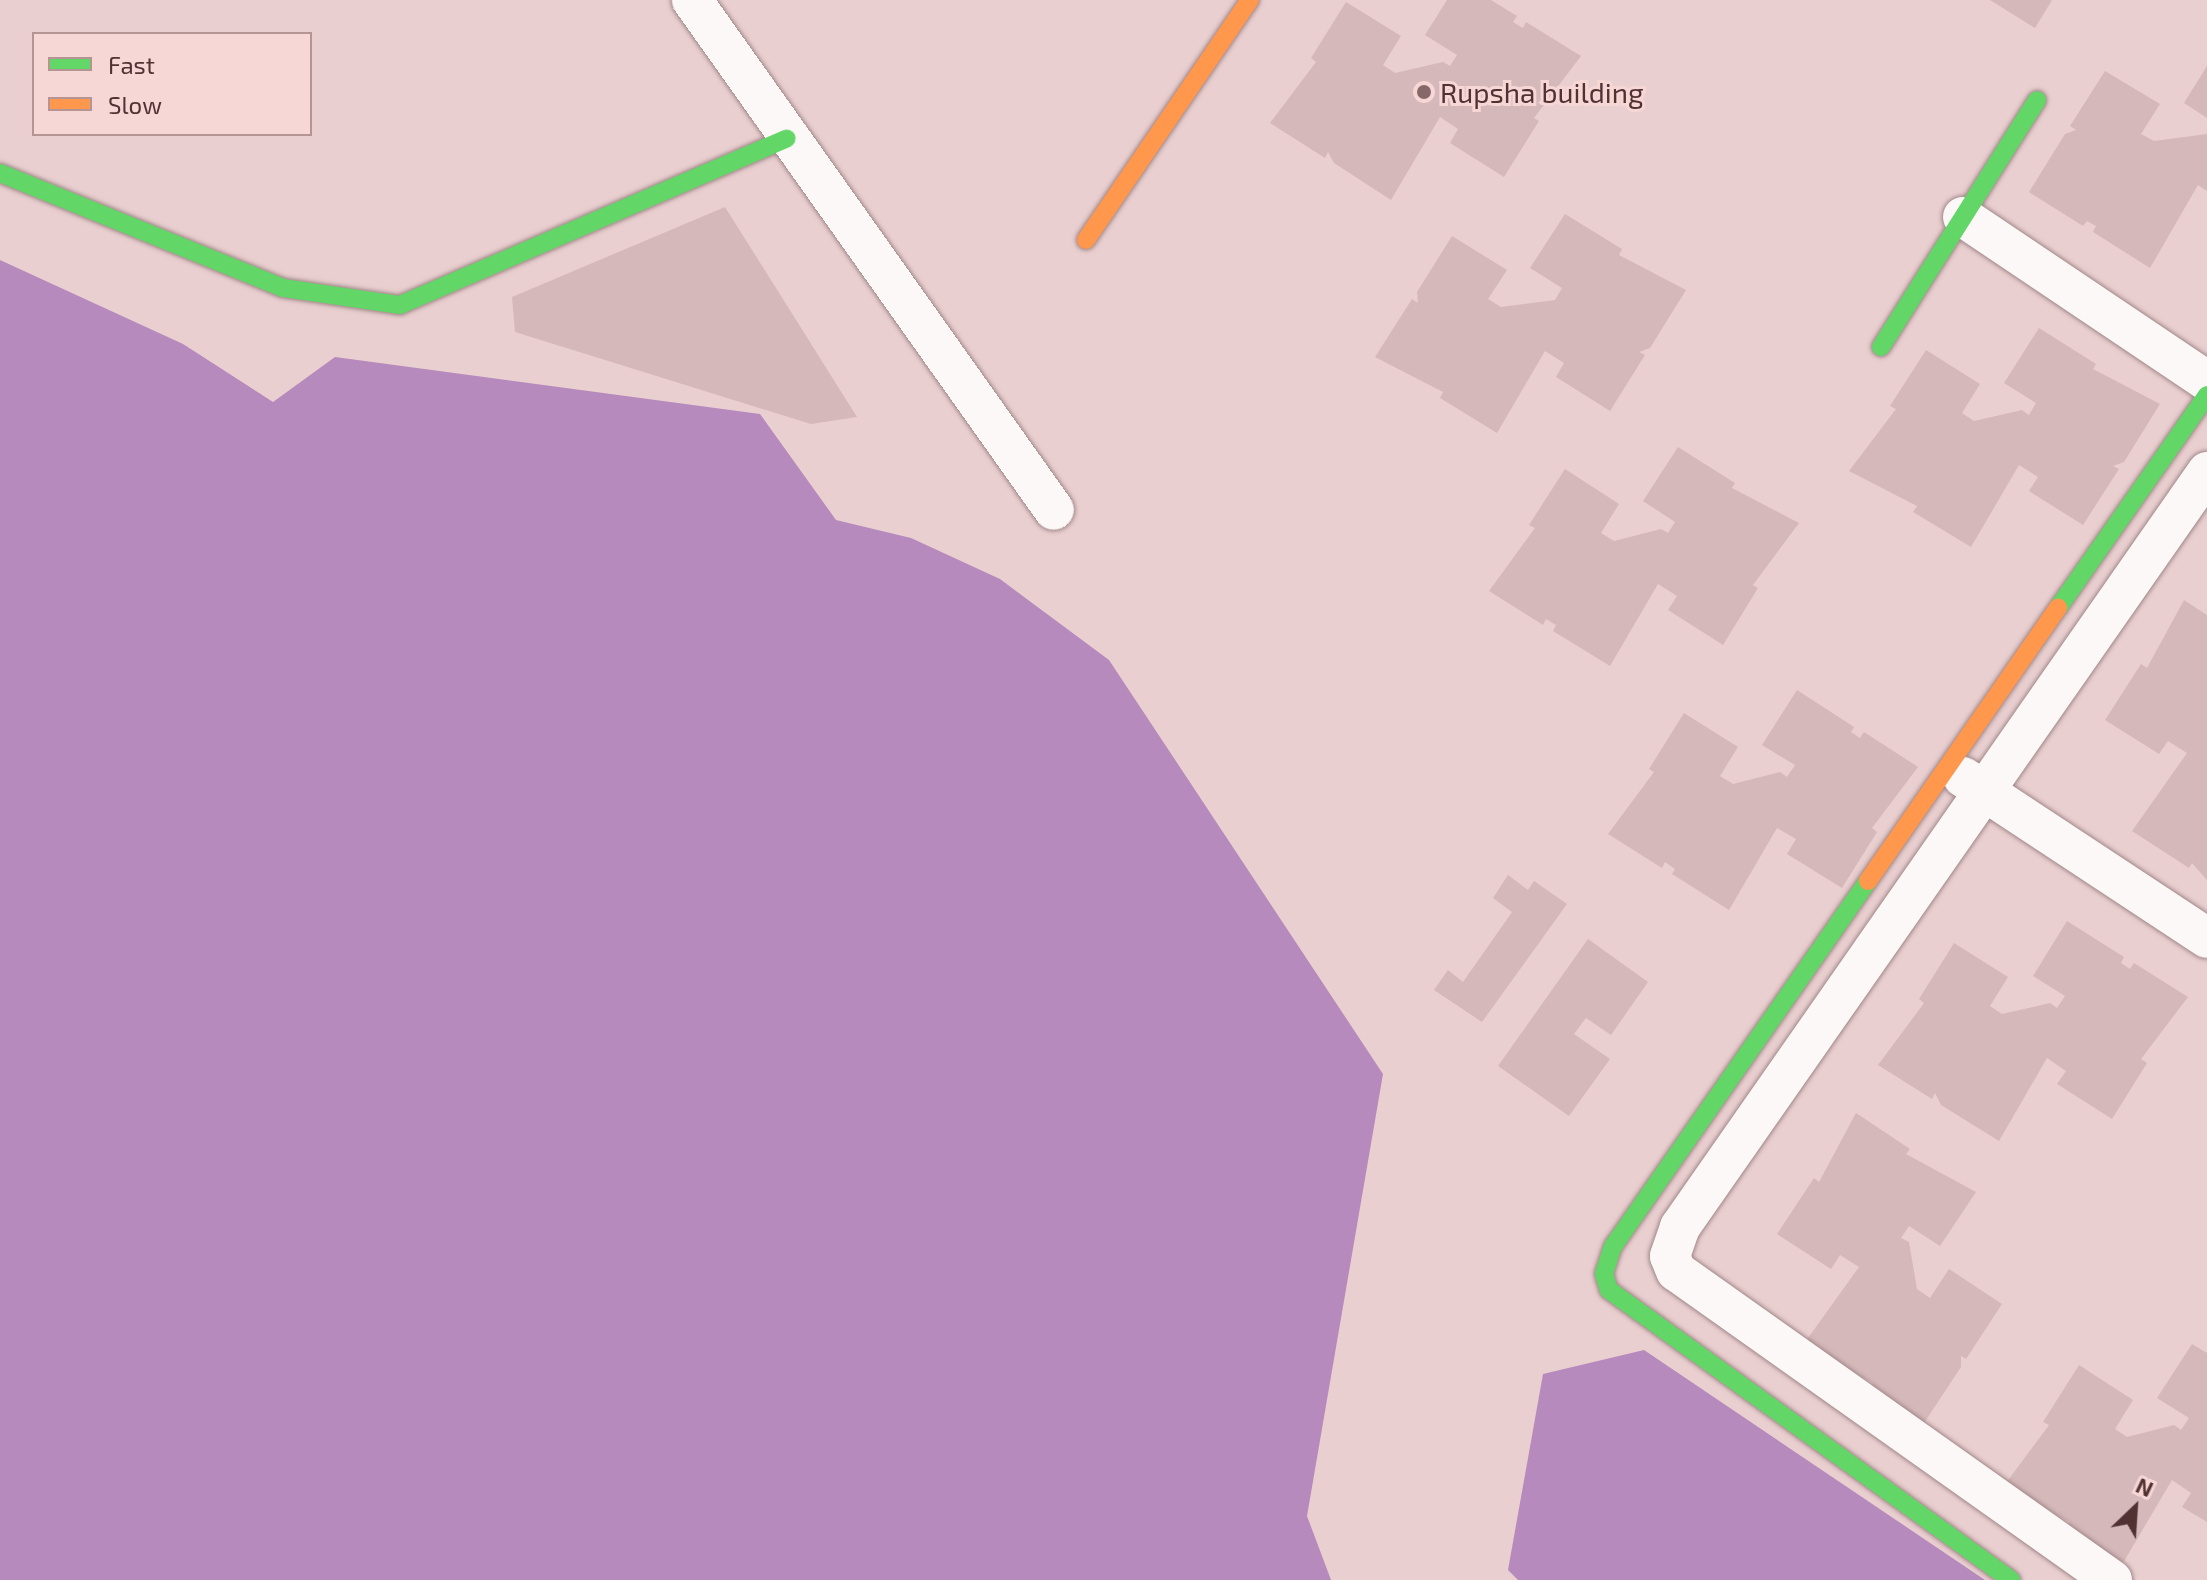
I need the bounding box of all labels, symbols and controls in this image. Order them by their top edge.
legend [32,32,312,136]
text: Fast [108,50,155,79]
place label: Rupsha building [1440,75,1644,109]
marker: Rupsha building [1415,83,1433,101]
text: Slow [108,90,162,119]
north arrow [2095,1468,2175,1548]
text: N [2132,1471,2158,1501]

